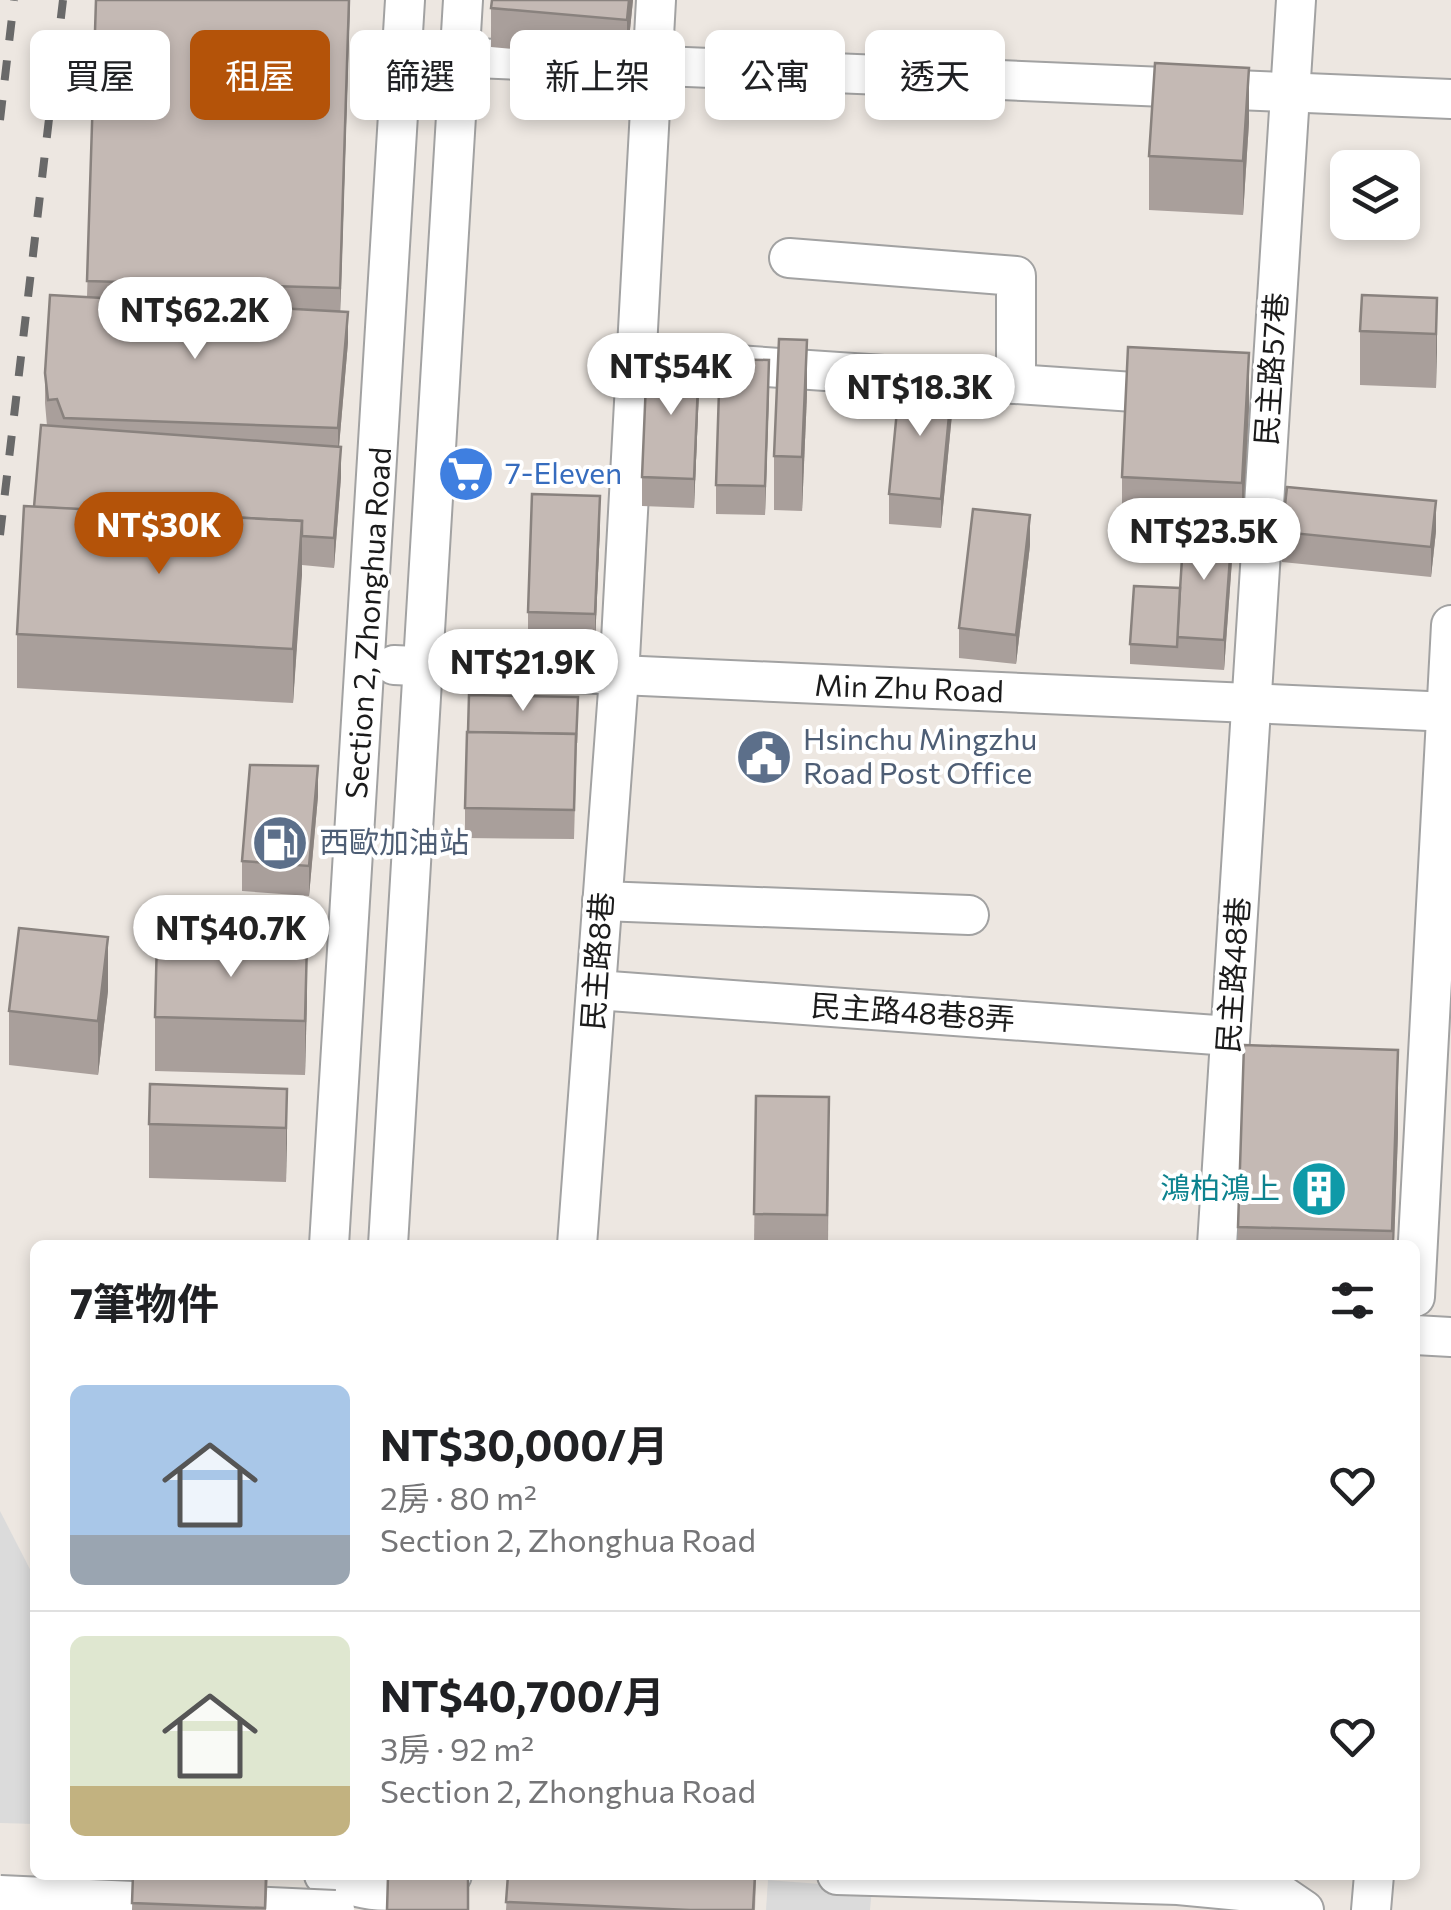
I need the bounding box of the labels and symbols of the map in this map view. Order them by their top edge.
pin: NT$62.2K [92,277,298,362]
street label: 民主路57巷 [1246,291,1293,446]
pin: NT$54K [590,333,752,418]
pin: NT$18.3K [817,354,1023,439]
supermarket icon: 7-Eleven [436,444,496,504]
street label: Section 2, Zhonghua Road [336,446,397,800]
place label: 7-Eleven [505,453,622,490]
pin: NT$30K [78,492,240,577]
pin: NT$23.5K [1101,498,1307,583]
pin: NT$21.9K [420,629,626,714]
street label: Min Zhu Road [814,665,1004,708]
place label: Hsinchu Mingzhu Road Post Office [803,719,1037,790]
public building icon: Hsinchu Mingzhu Road Post Office [734,727,794,787]
fuel station icon: 西歐加油站 [250,813,310,873]
place label: 西歐加油站 [319,822,469,859]
street label: 民主路8巷 [572,891,619,1031]
pin: NT$40.7K [128,895,334,980]
street label: 民主路48巷 [1208,896,1255,1054]
street label: 民主路48巷8弄 [810,985,1016,1036]
building icon: 鴻柏鴻上 [1289,1159,1349,1219]
place label: 鴻柏鴻上 [1160,1168,1280,1205]

